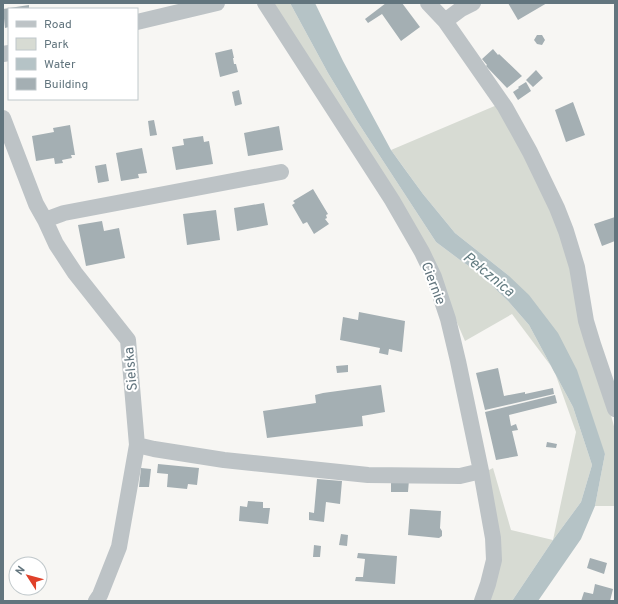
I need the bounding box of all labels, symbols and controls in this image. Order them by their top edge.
legend [8,8,138,100]
text: Road [44,17,72,33]
text: Park [44,37,69,53]
text: Water [44,57,76,73]
text: Building [44,77,88,93]
water label: Pełcznica [458,249,518,302]
street label: Ciernie [417,260,449,307]
street label: Sielska [121,346,142,392]
north arrow [8,556,48,596]
text: N [13,563,29,578]

